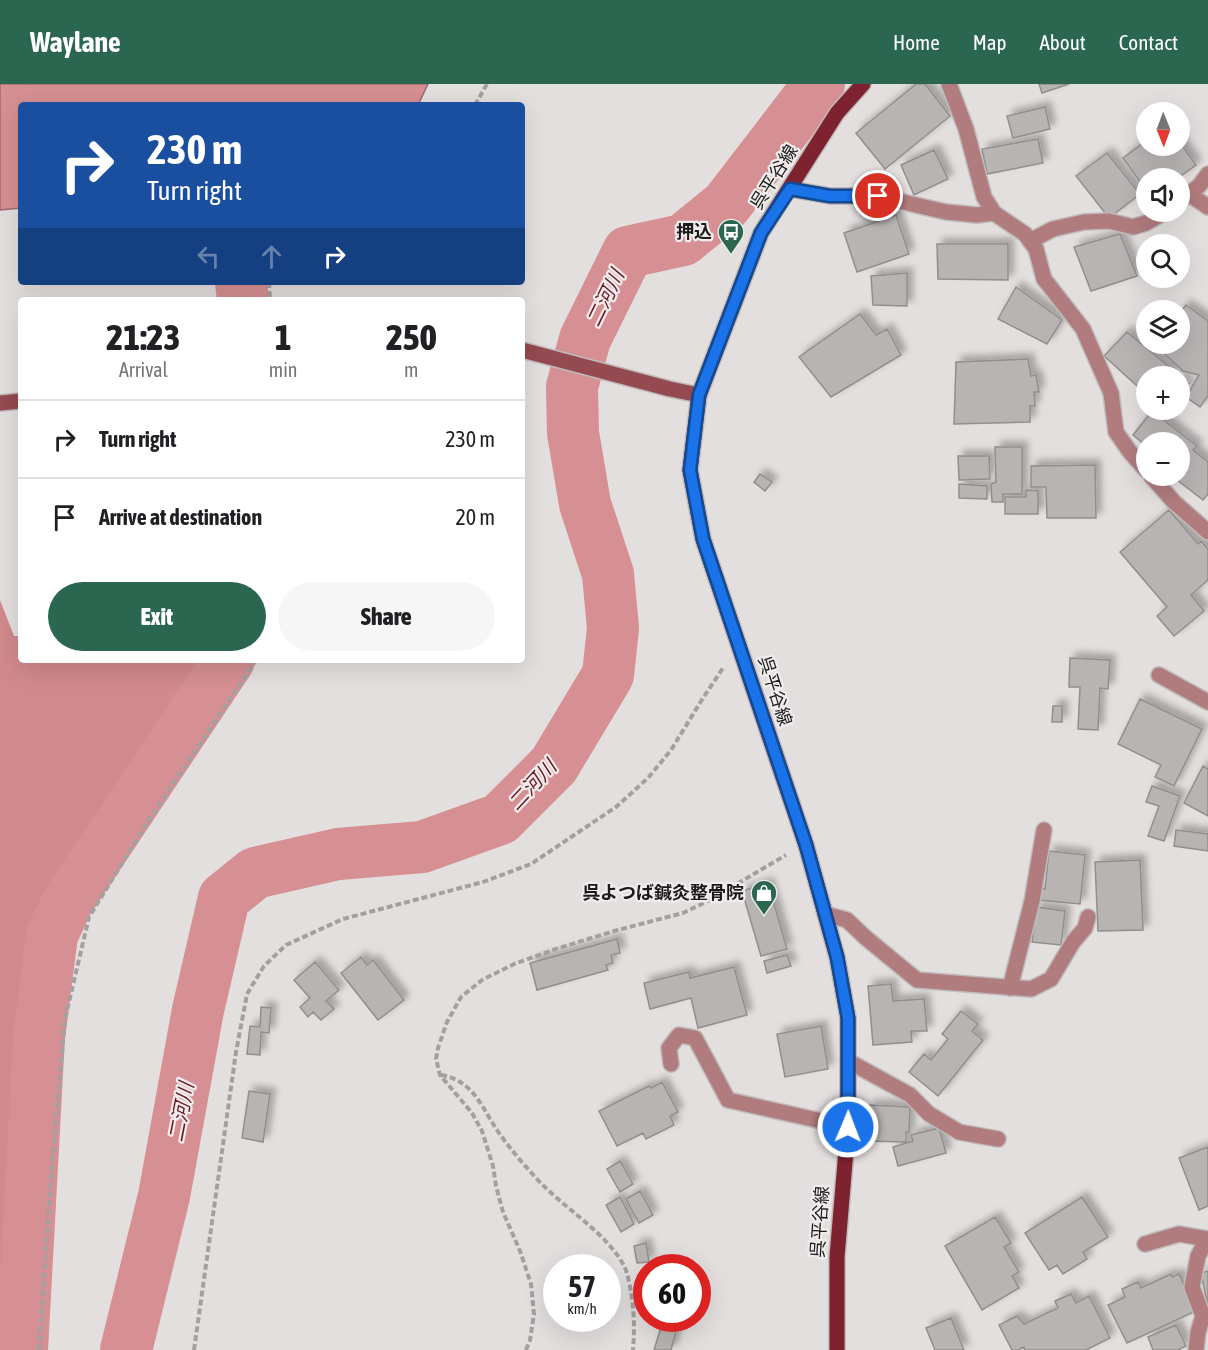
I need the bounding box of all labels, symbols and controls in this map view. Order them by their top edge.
text: Waylane [30,26,121,58]
text: Home [893,30,940,54]
text: Map [973,30,1007,54]
text: About [1040,30,1086,54]
text: Contact [1119,30,1178,54]
north arrow [1136,102,1190,156]
map controls [1136,102,1190,486]
text: 230 m [147,125,242,173]
icon: right [48,126,126,204]
street label: 呉平谷線 [746,141,802,213]
button: sound [1136,168,1190,222]
pin [852,170,903,221]
text: Turn right [147,175,242,206]
icon: arrive [861,179,894,212]
bus stop icon: 押込 [716,217,746,255]
place label: 押込 [676,221,712,242]
button: search [1136,234,1190,288]
icon: left [192,240,225,273]
icon: ahead [255,240,288,273]
icon: right [318,240,351,273]
water label: 二河川 [581,264,629,330]
button: layers [1136,300,1190,354]
text: 21:23 [106,316,180,358]
text: 1 [275,316,292,358]
text: 250 [386,316,437,358]
text: Arrival [119,358,168,381]
text: min [269,358,298,381]
text: m [404,358,418,381]
button: + [1136,366,1190,420]
icon: right [48,423,81,456]
text: Turn right [99,426,176,452]
text: 230 m [445,426,495,452]
button: − [1136,432,1190,486]
icon: arrive [48,501,81,534]
text: Arrive at destination [99,504,262,530]
text: 20 m [455,504,495,530]
button: Exit [48,582,266,651]
button: Share [278,582,495,651]
street label: 呉平谷線 [754,653,797,728]
water label: 二河川 [503,753,562,814]
shop icon: 呉よつば鍼灸整骨院 [749,878,779,916]
place label: 呉よつば鍼灸整骨院 [582,882,744,903]
water label: 二河川 [163,1078,198,1144]
position arrow [816,1095,880,1159]
street label: 呉平谷線 [807,1185,832,1259]
speed limit sign: 60 [633,1254,711,1332]
text: 57 [568,1269,596,1303]
text: km/h [567,1300,597,1317]

